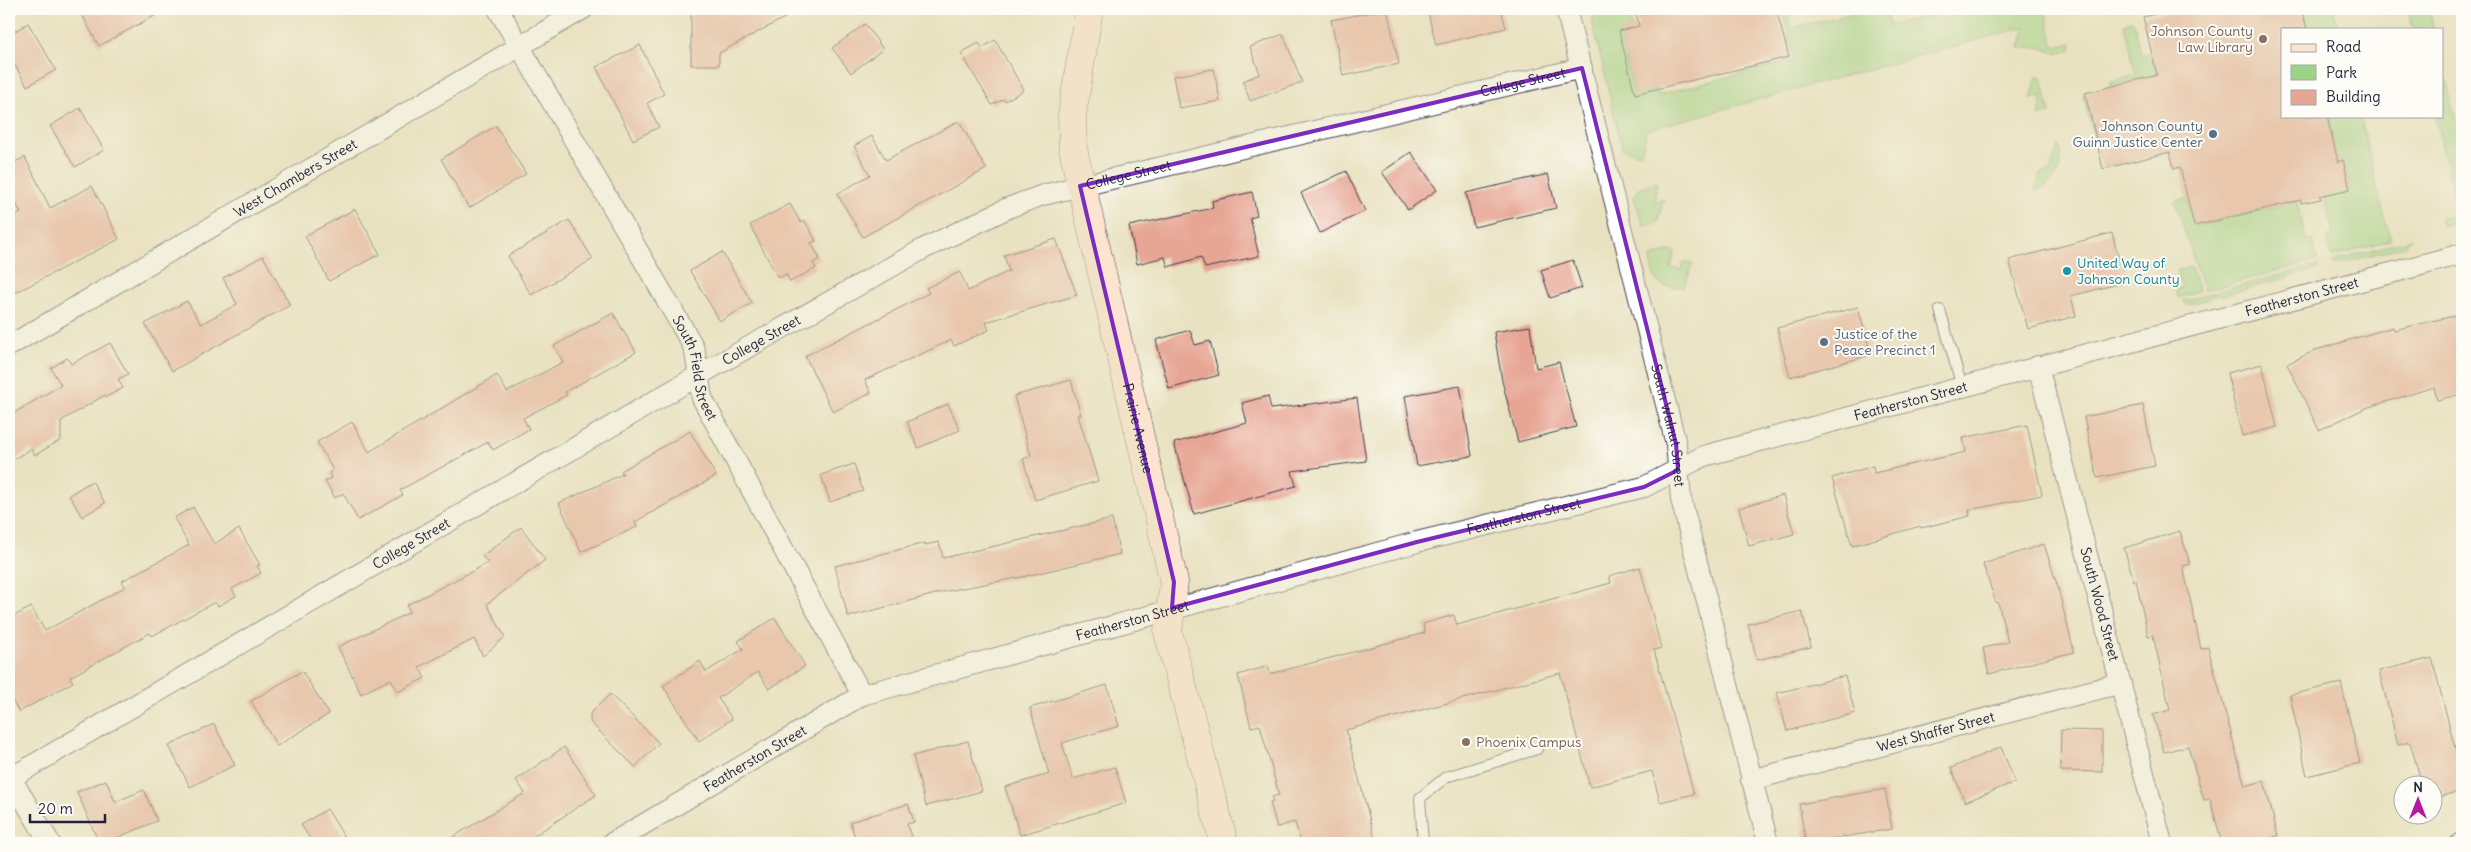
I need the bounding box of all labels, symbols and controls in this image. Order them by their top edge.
place label: Johnson County Law Library [2150,22,2253,56]
legend [2281,28,2444,118]
marker: Johnson County Law Library [2257,33,2269,45]
text: Road [2326,37,2361,56]
street label: College Street [1478,63,1567,101]
text: Park [2326,63,2357,82]
text: Building [2326,87,2381,106]
place label: Johnson County Guinn Justice Center [2073,117,2203,151]
marker: Johnson County Guinn Justice Center [2207,128,2219,140]
street label: West Chambers Street [230,135,360,221]
street label: College Street [1084,156,1173,194]
place label: United Way of Johnson County [2077,254,2180,288]
marker: United Way of Johnson County [2061,265,2073,277]
street label: Featherston Street [2243,273,2361,320]
street label: College Street [719,311,804,369]
street label: South Field Street [668,312,722,424]
place label: Justice of the Peace Precinct 1 [1834,325,1935,359]
marker: Justice of the Peace Precinct 1 [1818,336,1830,348]
street label: South Walnut Street [1647,362,1689,488]
street label: Featherston Street [1852,377,1969,425]
street label: Prairie Avenue [1119,381,1157,475]
street label: Featherston Street [1465,494,1583,539]
street label: College Street [369,514,453,573]
street label: South Wood Street [2076,545,2123,663]
street label: Featherston Street [1074,596,1191,645]
street label: West Shaffer Street [1875,707,1997,756]
street label: Featherston Street [700,721,810,796]
place label: Phoenix Campus [1476,733,1581,751]
marker: Phoenix Campus [1460,736,1472,748]
north arrow [2394,774,2444,824]
text: N [2413,778,2423,796]
scale bar [30,792,105,824]
text: 20 m [38,799,73,818]

